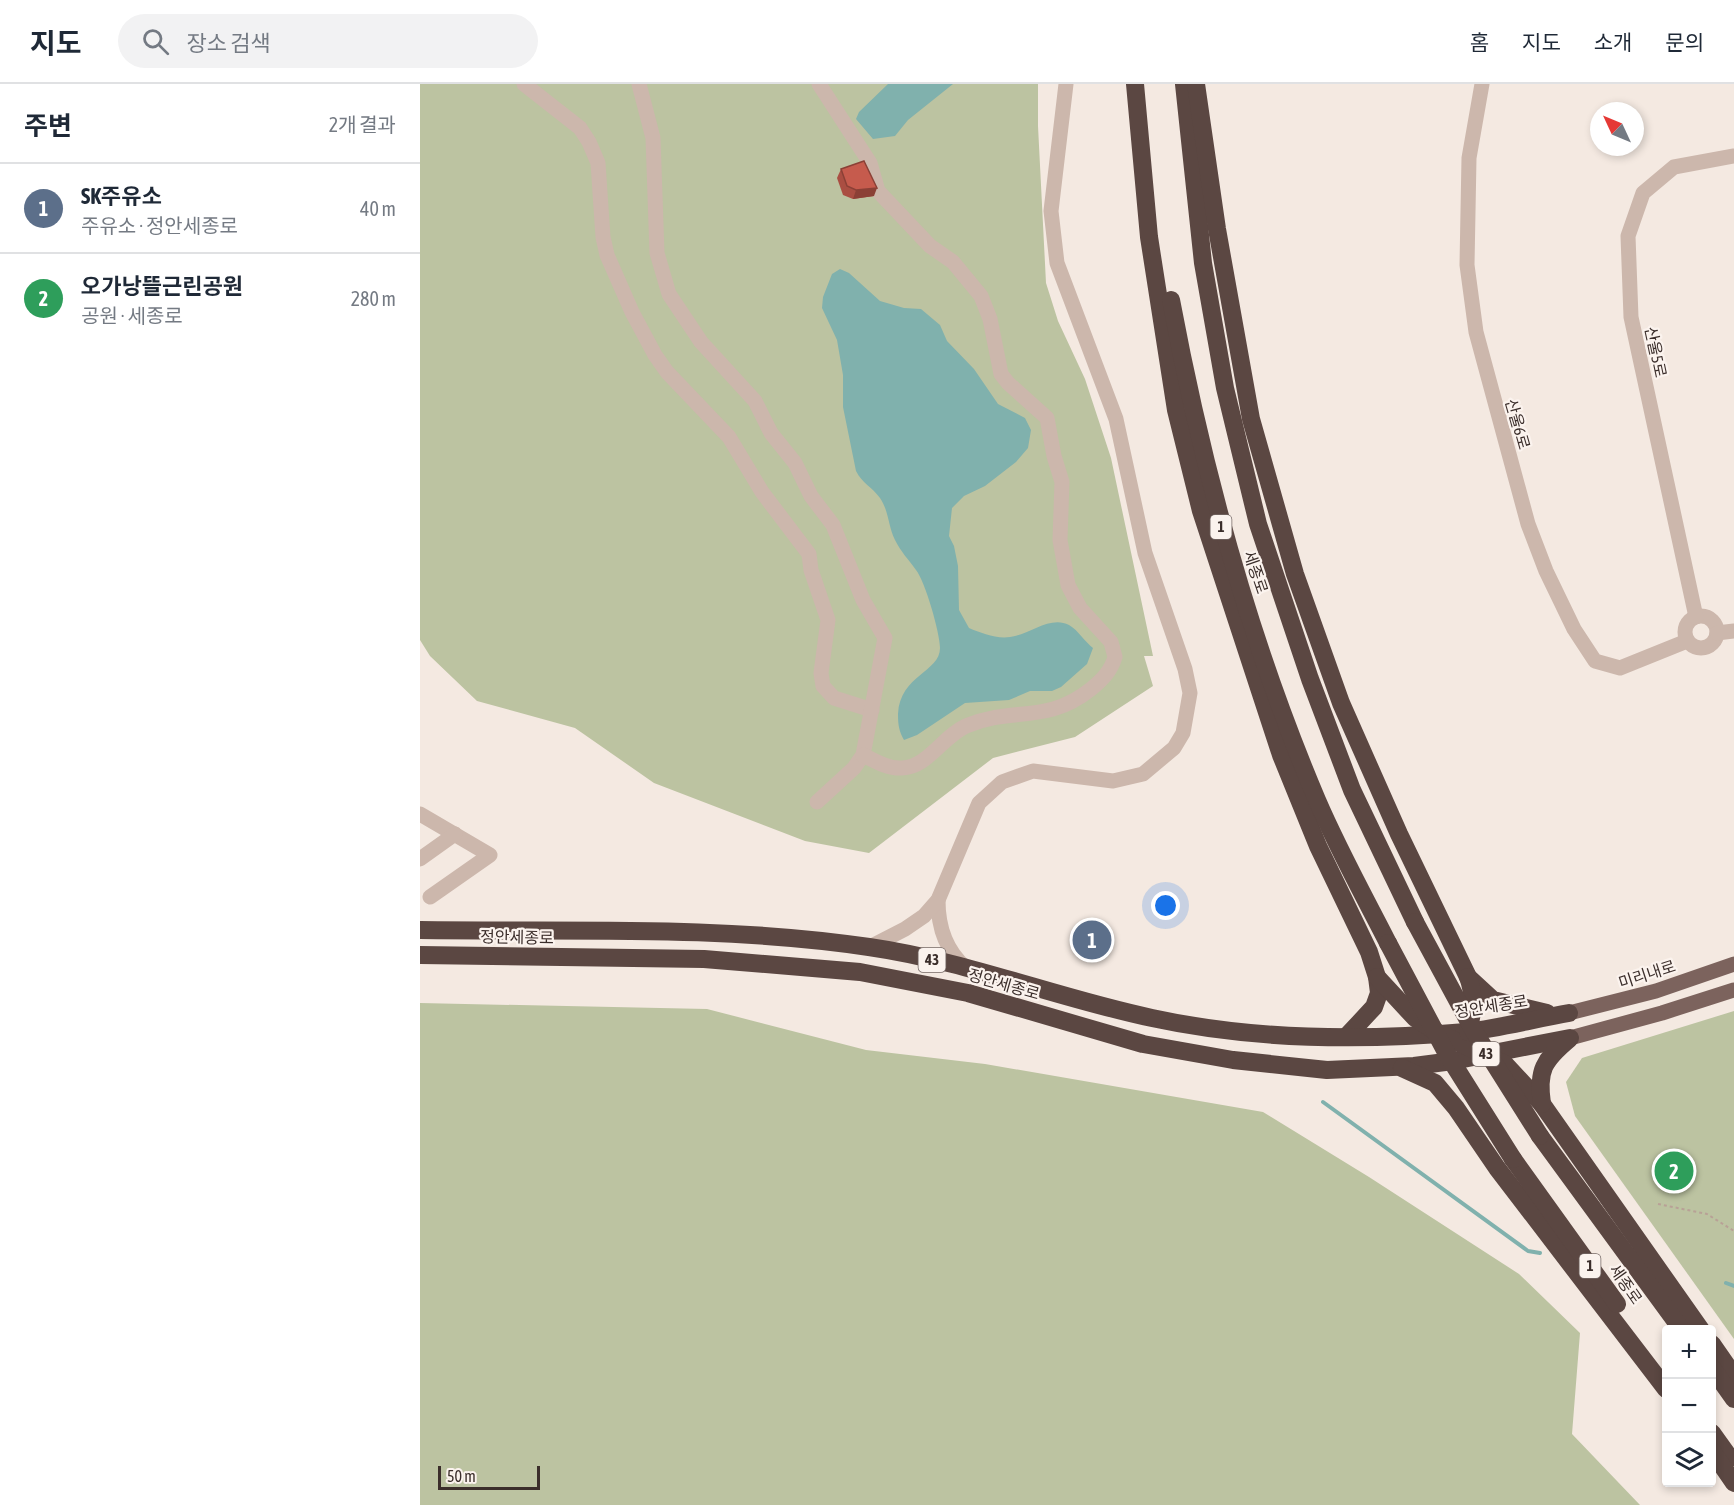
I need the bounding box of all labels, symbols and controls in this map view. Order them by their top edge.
search box [118,14,538,68]
icon: search [139,25,172,58]
text: 지도 [30,27,82,59]
text: 장소 검색 [187,30,271,56]
text: 홈 [1470,30,1489,54]
text: 지도 [1522,30,1561,54]
text: 소개 [1594,30,1632,54]
text: 문의 [1665,30,1704,54]
north arrow [1590,102,1644,156]
text: 주변 [24,111,72,141]
text: 2개 결과 [329,113,396,136]
text: SK주유소 [81,183,162,209]
text: 1 [39,197,48,220]
text: 40 m [360,197,396,220]
text: 주유소 · 정안세종로 [81,214,238,237]
text: 오가낭뜰근린공원 [81,273,243,299]
text: 2 [39,287,48,310]
text: 280 m [351,287,396,310]
text: 공원 · 세종로 [81,304,183,327]
street label: 산울5로 [1642,325,1670,379]
street label: 산울6로 [1502,397,1534,452]
road number: 1 [1210,515,1232,539]
street label: 세종로 [1240,548,1272,596]
your location [1151,891,1180,920]
pin: 1 [1072,918,1112,962]
street label: 정안세종로 [480,927,554,947]
road number: 43 [918,948,946,972]
street label: 미리내로 [1616,956,1678,992]
street label: 정안세종로 [966,965,1042,1003]
street label: 정안세종로 [1453,991,1529,1021]
road number: 43 [1472,1042,1500,1066]
pin: 2 [1654,1148,1694,1194]
road number: 1 [1580,1254,1600,1278]
street label: 세종로 [1606,1261,1646,1307]
map controls [1662,1325,1716,1487]
button: + [1662,1325,1716,1379]
button: − [1662,1379,1716,1433]
button: layers [1662,1433,1716,1487]
scale bar [438,1463,540,1490]
text: 50 m [447,1467,476,1485]

